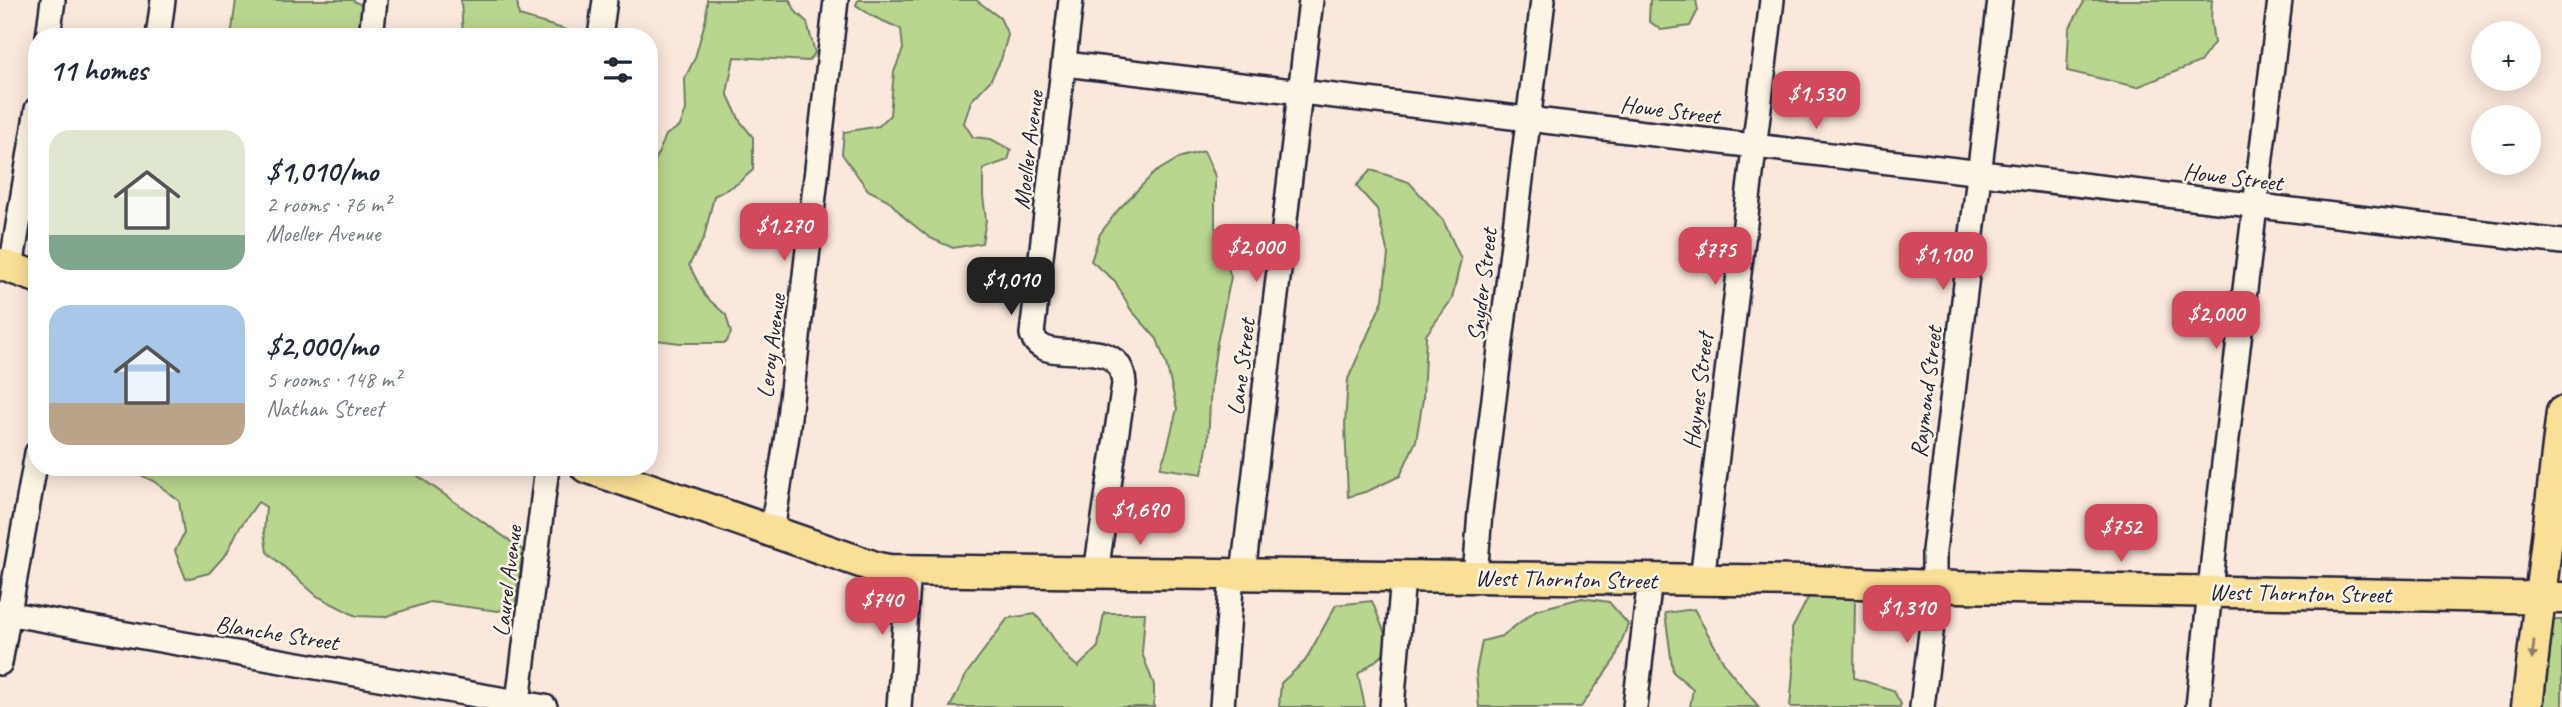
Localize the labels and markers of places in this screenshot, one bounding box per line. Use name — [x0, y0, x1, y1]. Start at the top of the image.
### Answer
pin: $1,530 — [1759, 72, 1873, 131]
pin: $1,270 — [727, 204, 841, 263]
pin: $2,000 — [1199, 224, 1313, 284]
pin: $775 — [1674, 228, 1756, 287]
pin: $1,100 — [1886, 232, 2000, 292]
pin: $1,010 — [954, 258, 1068, 317]
pin: $2,000 — [2159, 292, 2273, 351]
pin: $1,690 — [1083, 488, 1197, 547]
pin: $752 — [2080, 504, 2162, 564]
pin: $740 — [841, 578, 923, 637]
pin: $1,310 — [1850, 586, 1964, 645]

